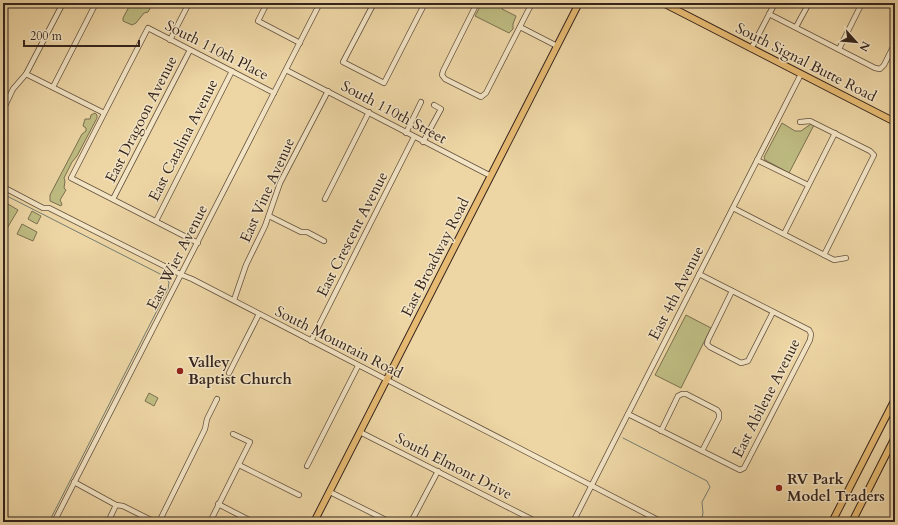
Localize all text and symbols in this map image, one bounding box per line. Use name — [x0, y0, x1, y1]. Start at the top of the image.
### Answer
street label: South 110th Place — [162, 15, 272, 85]
street label: South Signal Butte Road — [732, 18, 880, 106]
scale bar — [24, 22, 139, 48]
north arrow — [836, 22, 876, 62]
text: 200 m — [30, 28, 63, 44]
text: N — [855, 39, 873, 54]
street label: East Dragoon Avenue — [100, 52, 182, 186]
street label: East Catalina Avenue — [144, 75, 223, 204]
street label: South 110th Street — [338, 76, 451, 148]
street label: East Vine Avenue — [235, 134, 299, 246]
street label: East Crescent Avenue — [312, 168, 392, 300]
street label: East Broadway Road — [396, 194, 474, 320]
street label: East Wier Avenue — [142, 201, 212, 313]
street label: East 4th Avenue — [644, 242, 708, 343]
street label: South Mountain Road — [272, 301, 406, 383]
street label: East Abilene Avenue — [727, 335, 805, 461]
place label: Valley Baptist Church — [188, 352, 293, 389]
marker: Valley Baptist Church — [175, 366, 185, 376]
street label: South Elmont Drive — [392, 428, 516, 504]
place label: RV Park Model Traders — [787, 469, 885, 506]
marker: RV Park Model Traders — [774, 483, 784, 493]

